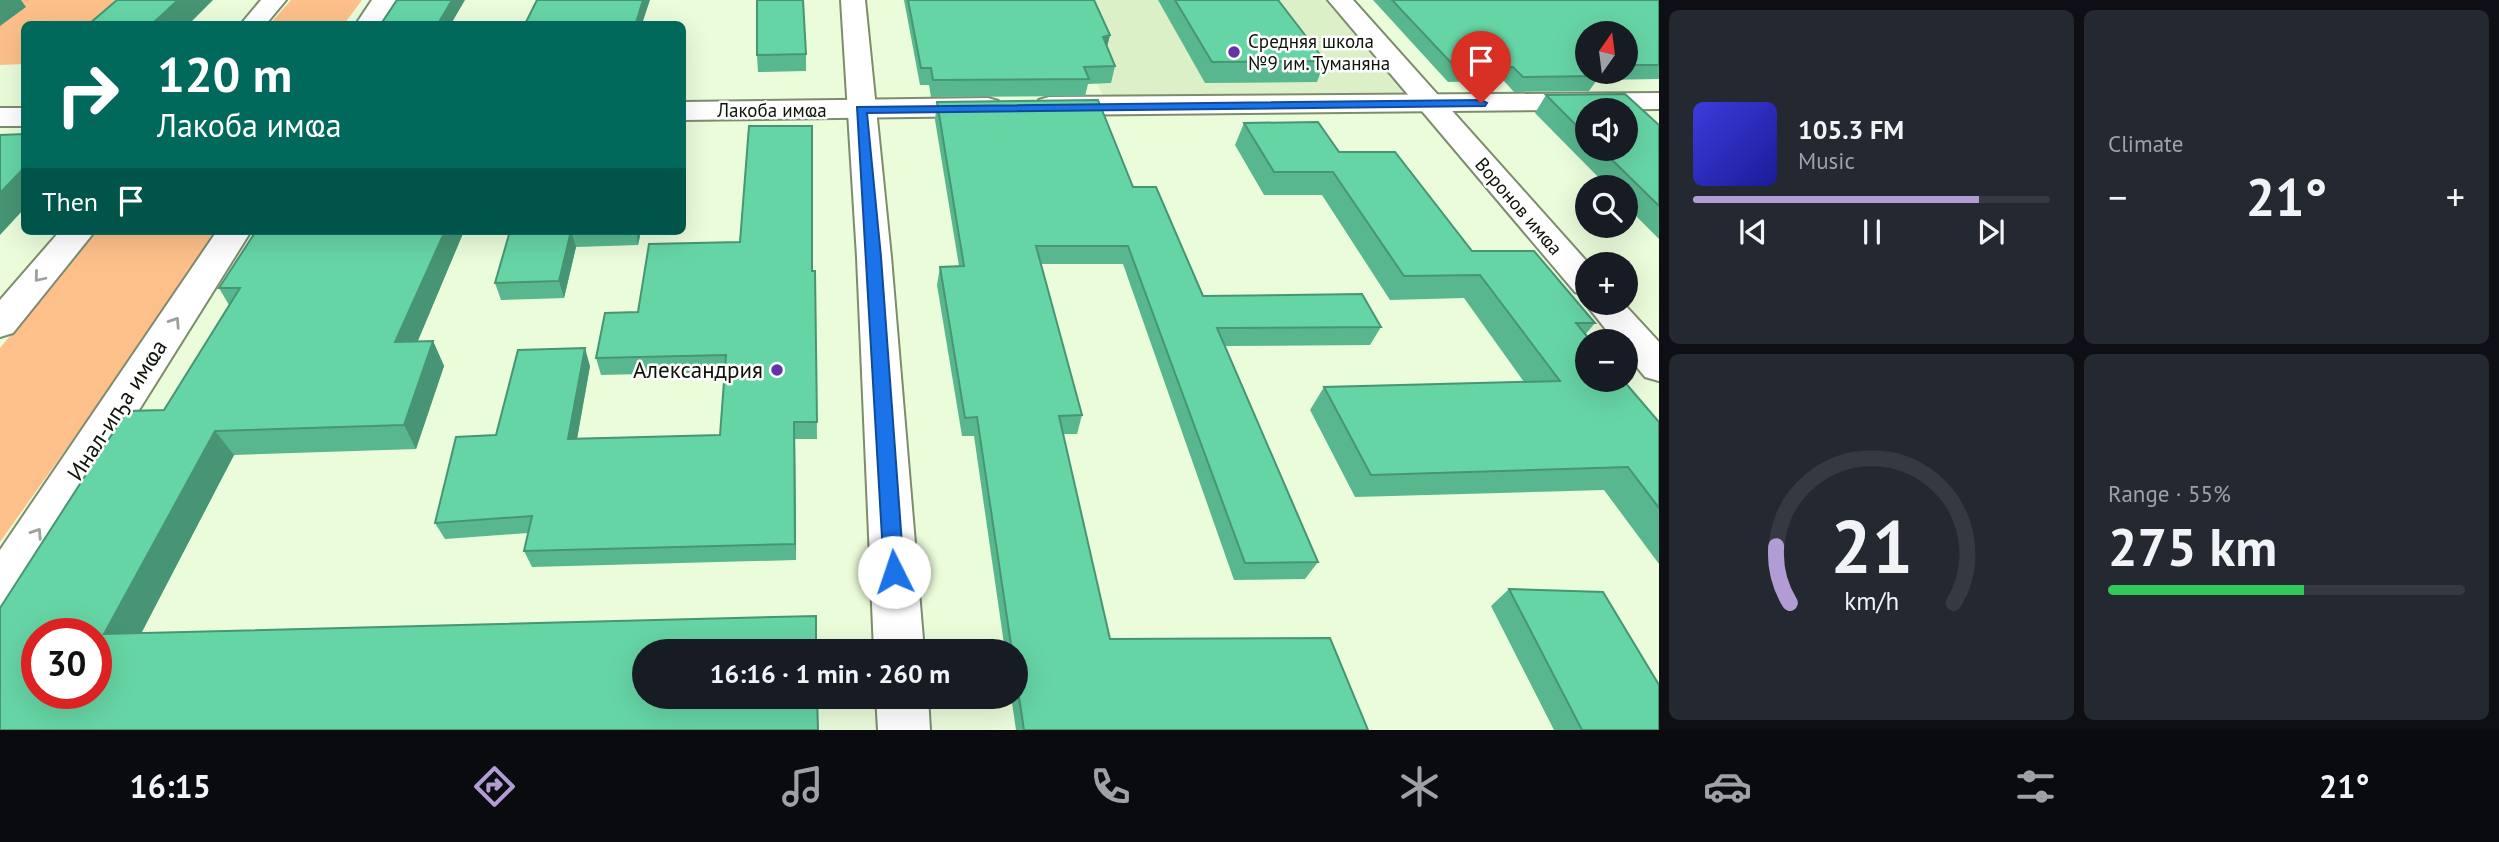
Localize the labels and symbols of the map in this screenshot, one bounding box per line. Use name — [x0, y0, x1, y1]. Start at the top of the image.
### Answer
north arrow — [1575, 21, 1638, 84]
place label: Средняя школа №9 им. Туманяна — [1248, 29, 1390, 75]
pin — [1451, 31, 1511, 103]
marker: Средняя школа №9 им. Туманяна — [1226, 44, 1242, 60]
street label: Лакоба имҩа — [716, 98, 827, 122]
street label: Воронов имҩа — [1470, 152, 1568, 260]
one-way arrow — [35, 269, 47, 282]
one-way arrow — [167, 316, 180, 329]
street label: Инал-иҧа имҩа — [60, 334, 173, 486]
place label: Александрия — [633, 355, 763, 384]
marker: Александрия — [769, 362, 785, 378]
one-way arrow — [29, 527, 42, 540]
position arrow — [857, 535, 931, 609]
speed limit sign: 30 — [21, 618, 112, 709]

